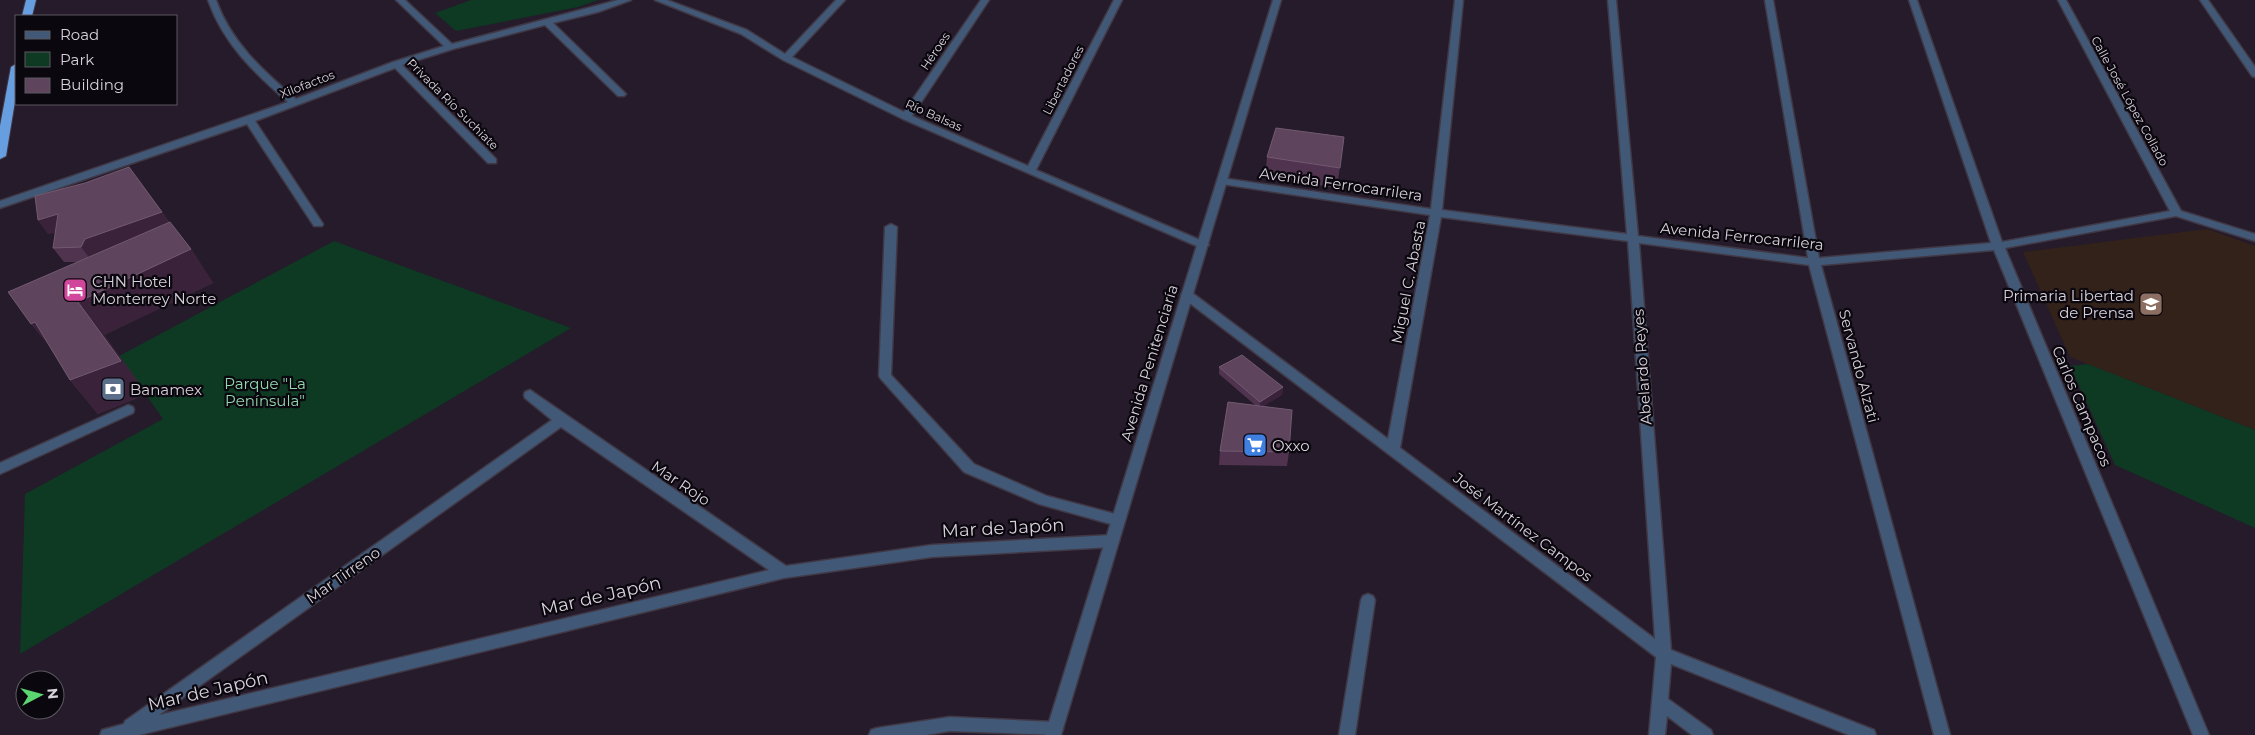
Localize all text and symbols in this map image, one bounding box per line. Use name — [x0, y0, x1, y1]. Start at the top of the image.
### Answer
legend — [15, 15, 178, 105]
text: Road — [60, 25, 99, 44]
street label: Héroes — [917, 29, 953, 73]
street label: Calle José López Collado — [2088, 33, 2172, 169]
street label: Libertadores — [1039, 43, 1087, 117]
text: Park — [60, 50, 94, 69]
street label: Privada Río Suchiate — [404, 55, 502, 153]
street label: Xilofactos — [277, 67, 337, 101]
text: Building — [60, 75, 124, 94]
street label: Río Balsas — [903, 96, 965, 134]
street label: Avenida Ferrocarrilera — [1258, 163, 1424, 205]
street label: Avenida Ferrocarrilera — [1659, 218, 1825, 254]
street label: Miguel C. Abasta — [1387, 219, 1429, 345]
place label: CHN Hotel Monterrey Norte — [92, 272, 216, 308]
hotel icon: CHN Hotel Monterrey Norte — [62, 277, 88, 303]
street label: Avenida Penitenciaría — [1116, 282, 1182, 444]
place label: Primaria Libertad de Prensa — [2003, 286, 2134, 322]
school or university icon: Primaria Libertad de Prensa — [2138, 291, 2164, 317]
street label: Servando Alzati — [1835, 307, 1883, 425]
street label: Abelardo Reyes — [1628, 308, 1656, 426]
street label: Carlos Campacos — [2048, 343, 2116, 469]
park label: Parque "La Península" — [224, 374, 306, 410]
bank icon: Banamex — [100, 376, 126, 402]
place label: Banamex — [130, 380, 202, 399]
supermarket icon: Oxxo — [1242, 432, 1268, 458]
place label: Oxxo — [1272, 436, 1310, 455]
street label: Mar Rojo — [648, 456, 714, 510]
street label: José Martínez Campos — [1449, 468, 1596, 586]
street label: Mar de Japón — [941, 514, 1065, 542]
street label: Mar Tirreno — [302, 543, 384, 607]
street label: Mar de Japón — [539, 571, 663, 621]
street label: Mar de Japón — [146, 666, 270, 716]
north arrow — [15, 670, 65, 720]
text: N — [43, 687, 62, 700]

